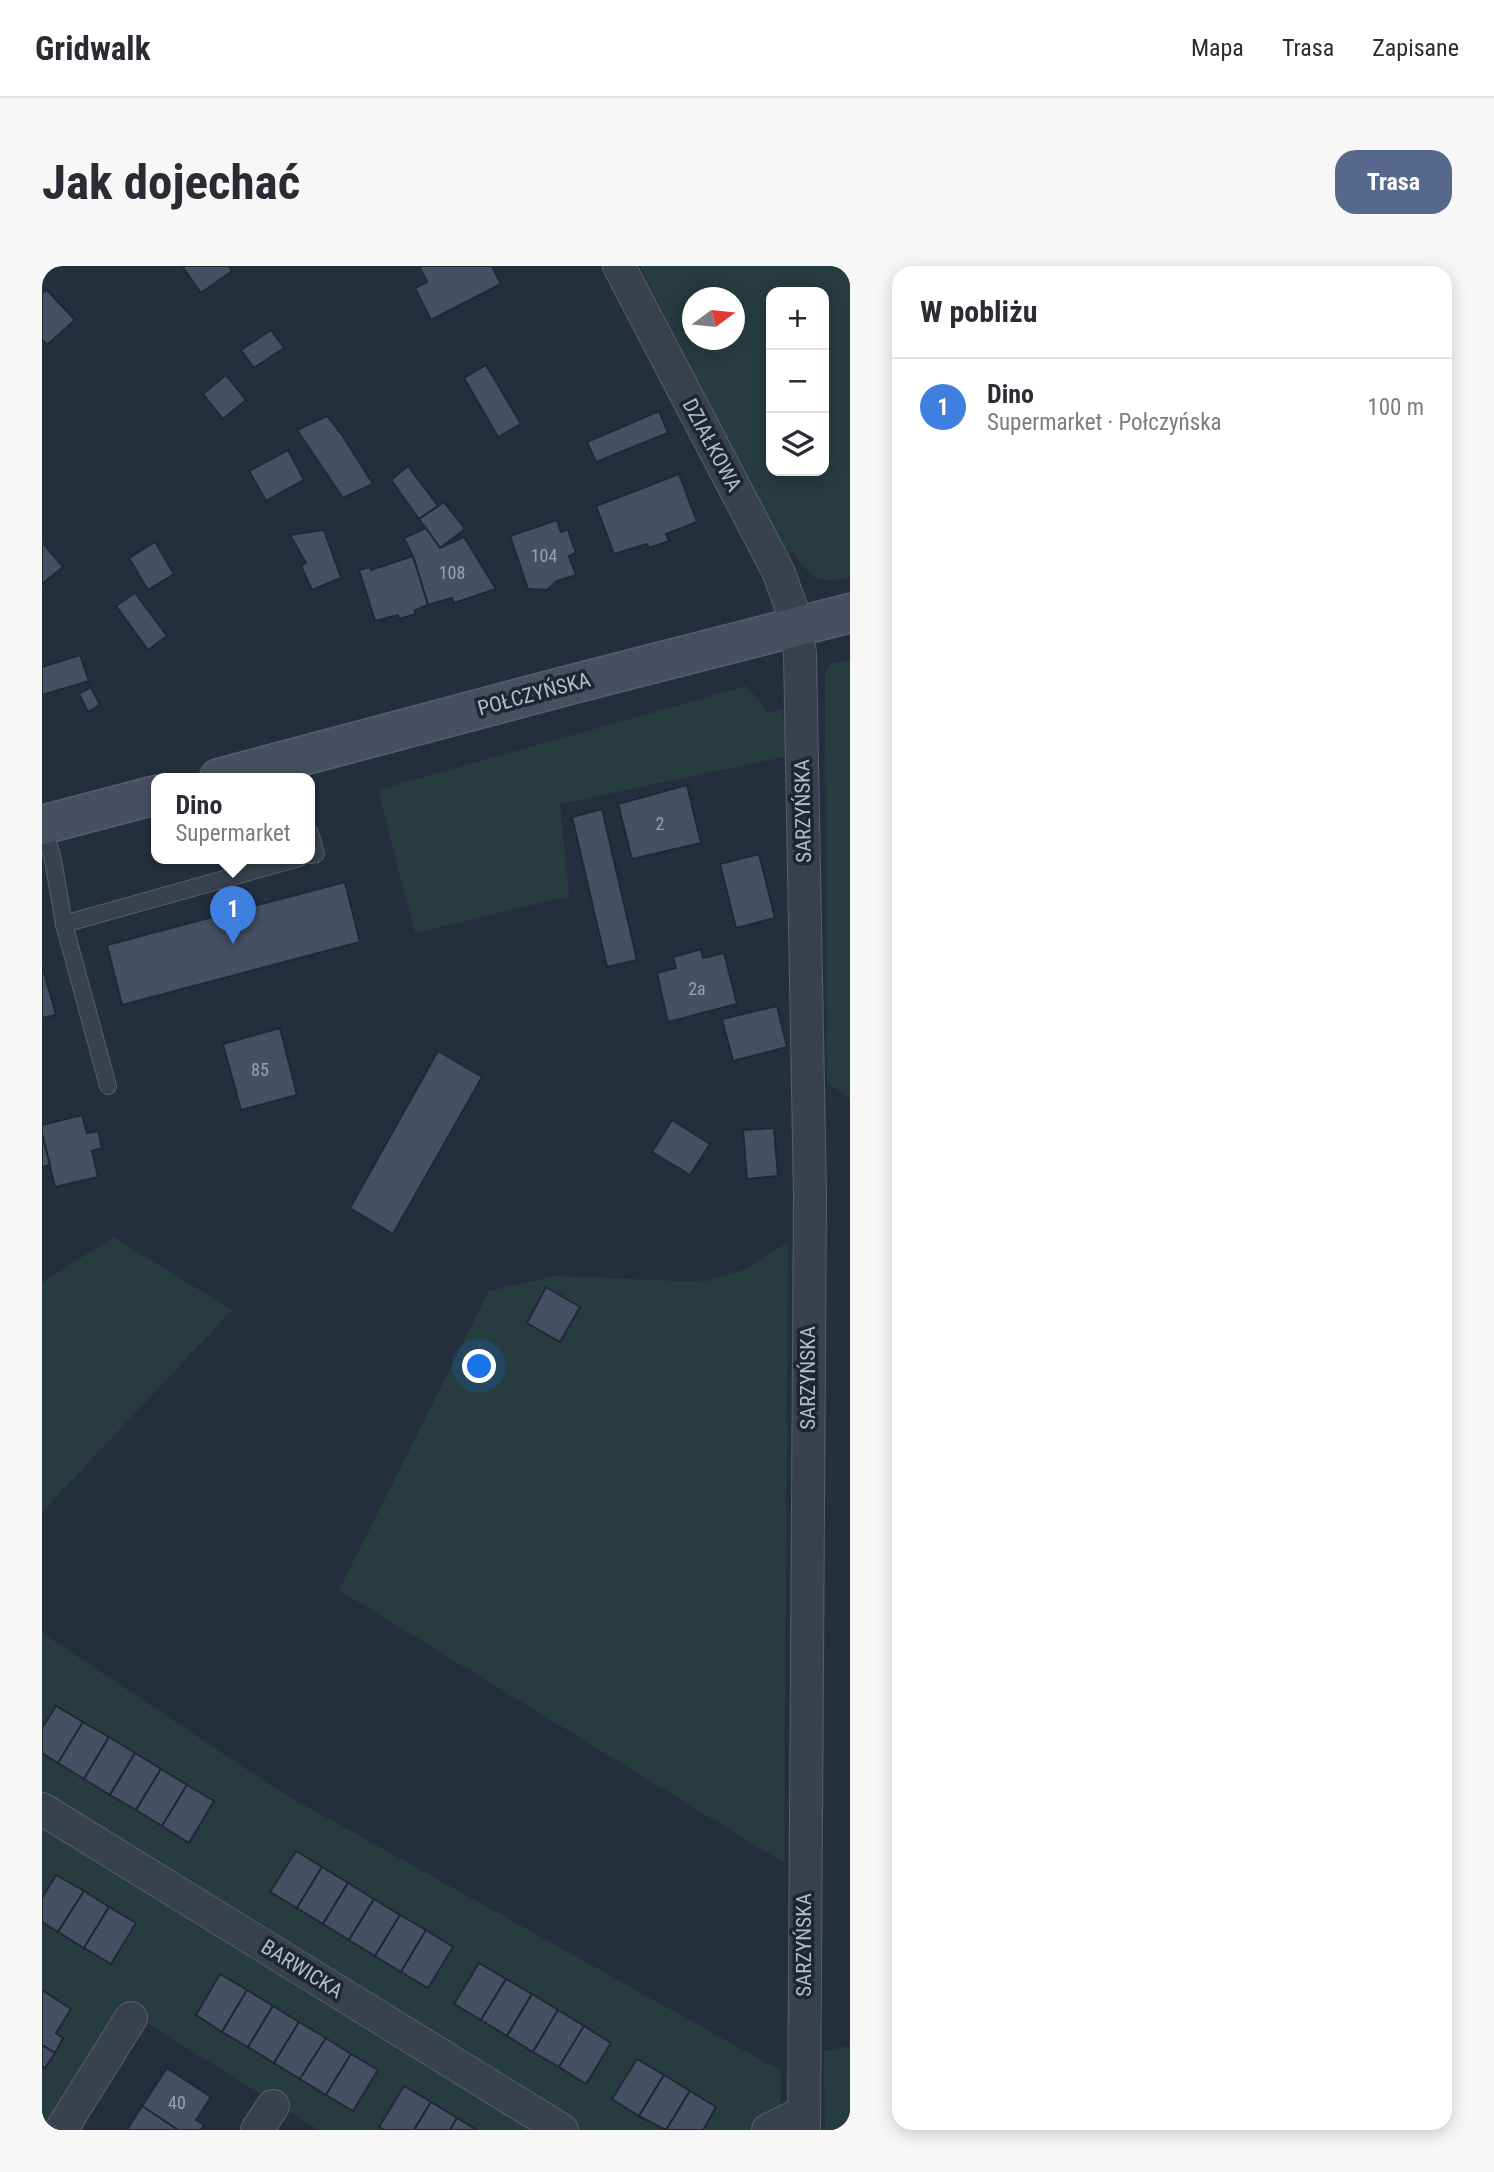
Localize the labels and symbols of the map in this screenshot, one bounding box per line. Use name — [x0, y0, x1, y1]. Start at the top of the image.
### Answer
north arrow — [682, 287, 745, 350]
street label: DZIAŁKOWA — [678, 394, 746, 496]
house number: 104 — [531, 545, 557, 566]
house number: 108 — [439, 562, 465, 583]
street label: POŁCZYŃSKA — [475, 667, 593, 721]
street label: SARZYŃSKA — [790, 759, 816, 863]
house number: 2 — [656, 813, 665, 834]
pin: 1 — [210, 886, 256, 944]
house number: 2a — [688, 978, 706, 999]
house number: 85 — [251, 1059, 269, 1080]
street label: SARZYŃSKA — [796, 1326, 820, 1430]
your location — [462, 1349, 496, 1383]
street label: SARZYŃSKA — [792, 1893, 816, 1997]
street label: BARWICKA — [257, 1935, 347, 2003]
house number: 40 — [168, 2092, 186, 2113]

